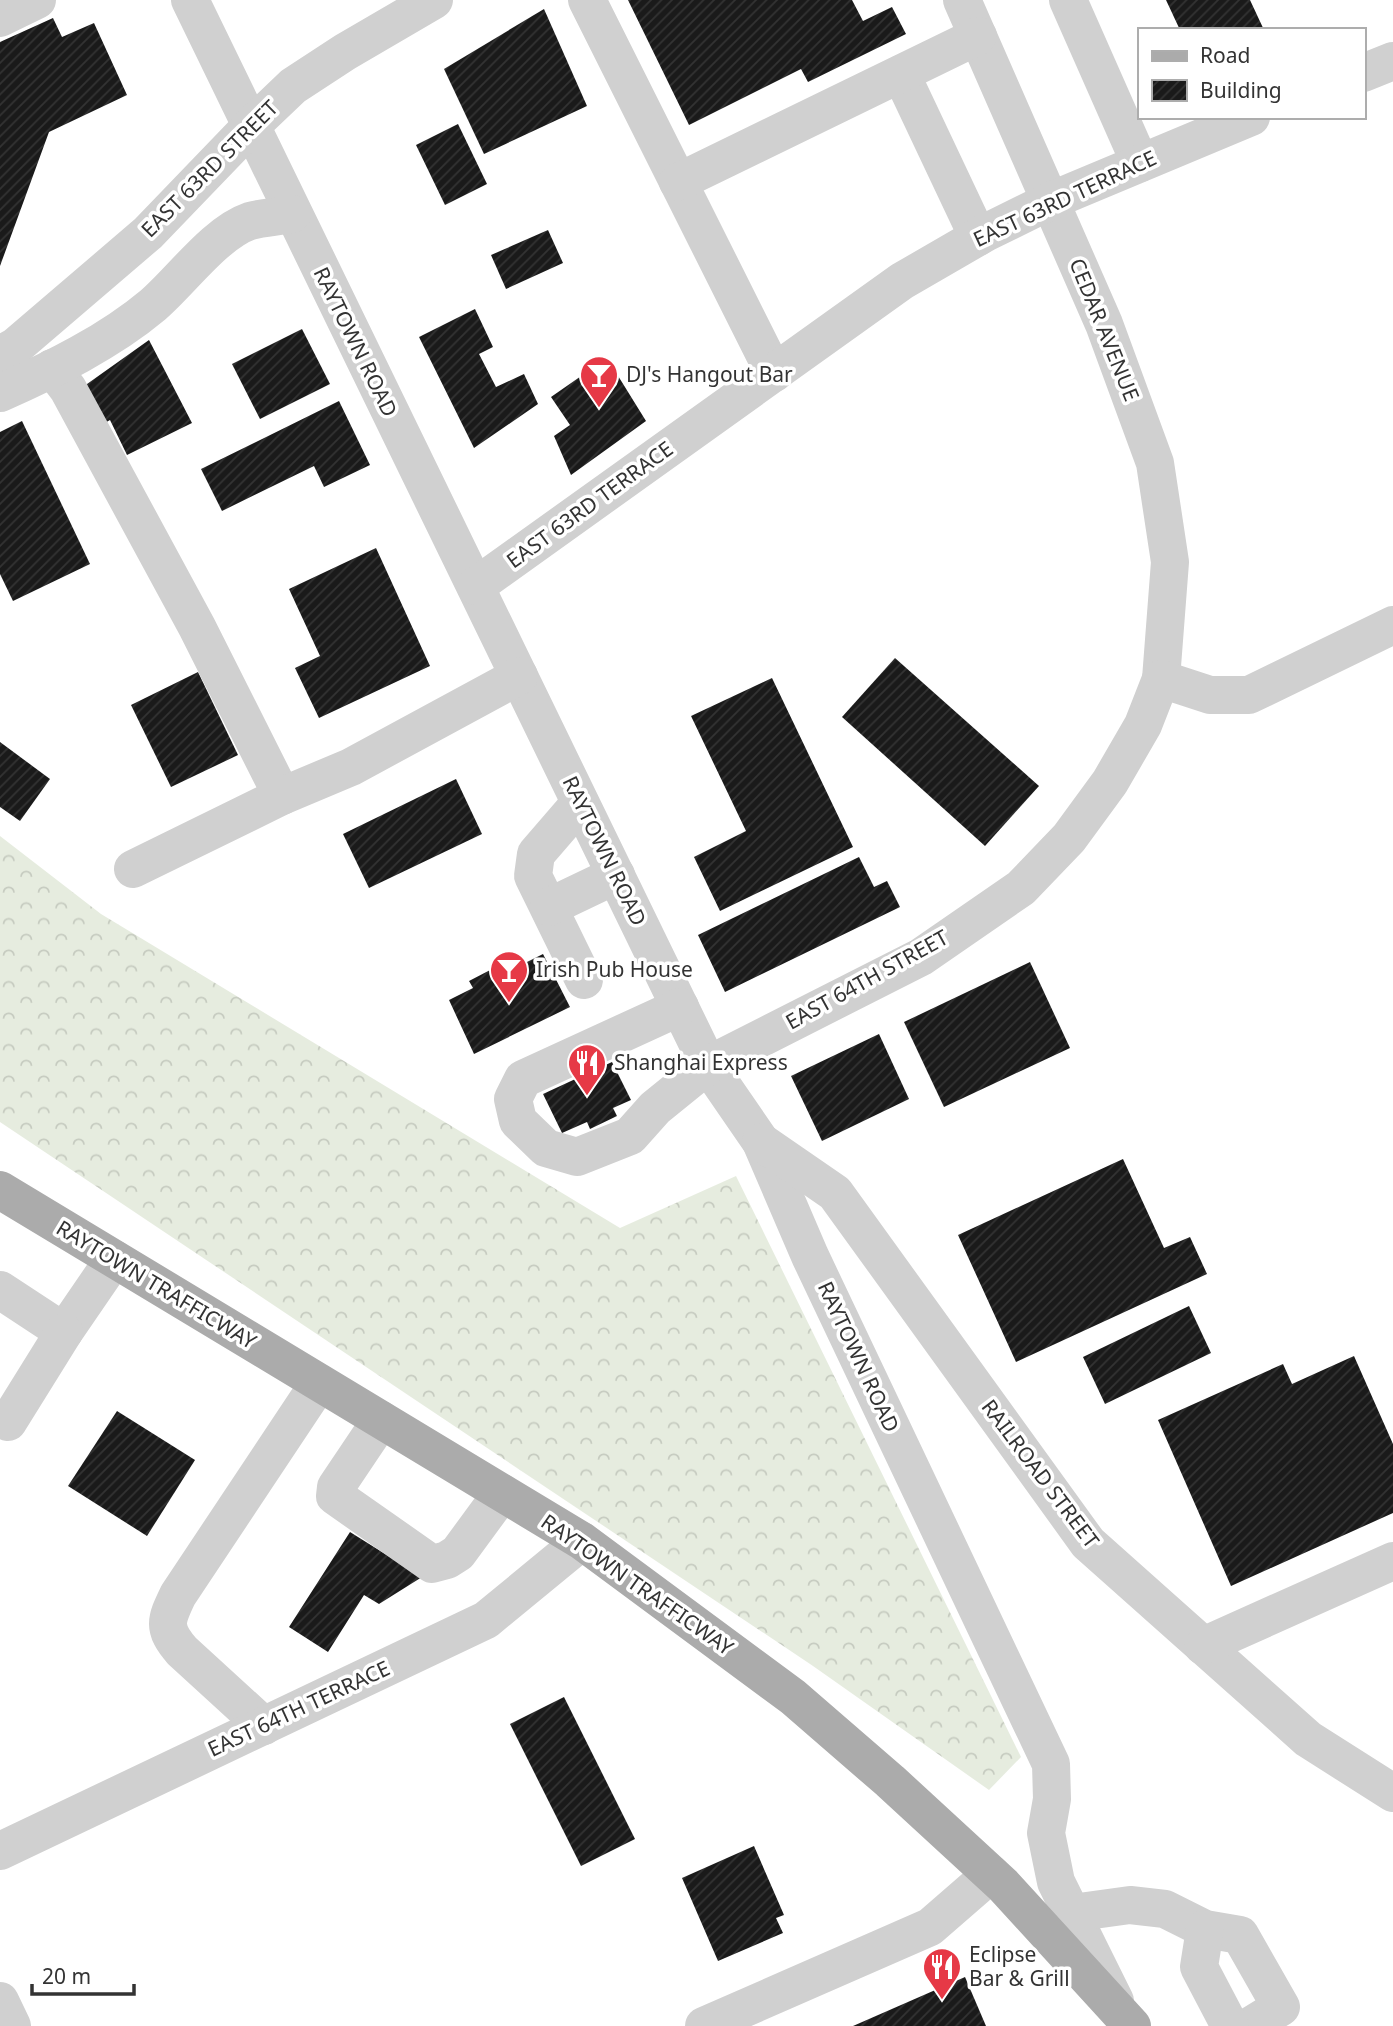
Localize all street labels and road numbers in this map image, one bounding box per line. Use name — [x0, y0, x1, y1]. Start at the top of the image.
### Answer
street label: EAST 63RD STREET — [135, 93, 284, 243]
street label: EAST 63RD TERRACE — [968, 143, 1161, 253]
street label: CEDAR AVENUE — [1064, 254, 1146, 405]
street label: RAYTOWN ROAD — [308, 262, 404, 421]
street label: EAST 63RD TERRACE — [501, 434, 678, 574]
street label: RAYTOWN ROAD — [557, 771, 653, 930]
street label: EAST 64TH STREET — [780, 923, 953, 1035]
street label: RAYTOWN TRAFFICWAY — [51, 1213, 262, 1355]
street label: RAYTOWN ROAD — [812, 1277, 906, 1436]
street label: RAILROAD STREET — [976, 1393, 1106, 1554]
street label: RAYTOWN TRAFFICWAY — [536, 1507, 739, 1661]
street label: EAST 64TH TERRACE — [203, 1654, 394, 1763]

